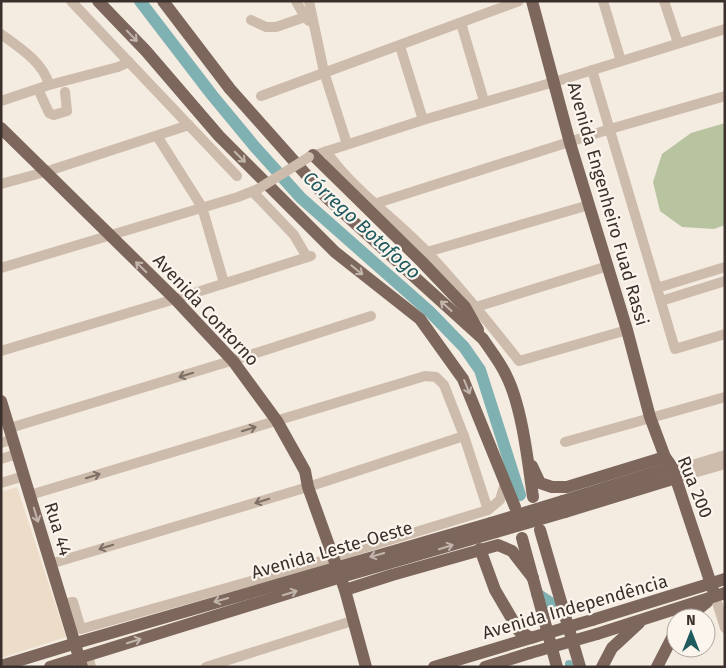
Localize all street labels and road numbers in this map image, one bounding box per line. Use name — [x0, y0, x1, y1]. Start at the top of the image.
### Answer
street label: Avenida Engenheiro Fuad Rassi — [563, 80, 653, 328]
street label: Avenida Contorno — [148, 249, 264, 371]
street label: Rua 200 — [673, 453, 717, 521]
street label: Rua 44 — [39, 499, 77, 559]
street label: Avenida Leste-Oeste — [249, 516, 415, 584]
street label: Avenida Independência — [480, 570, 670, 644]

